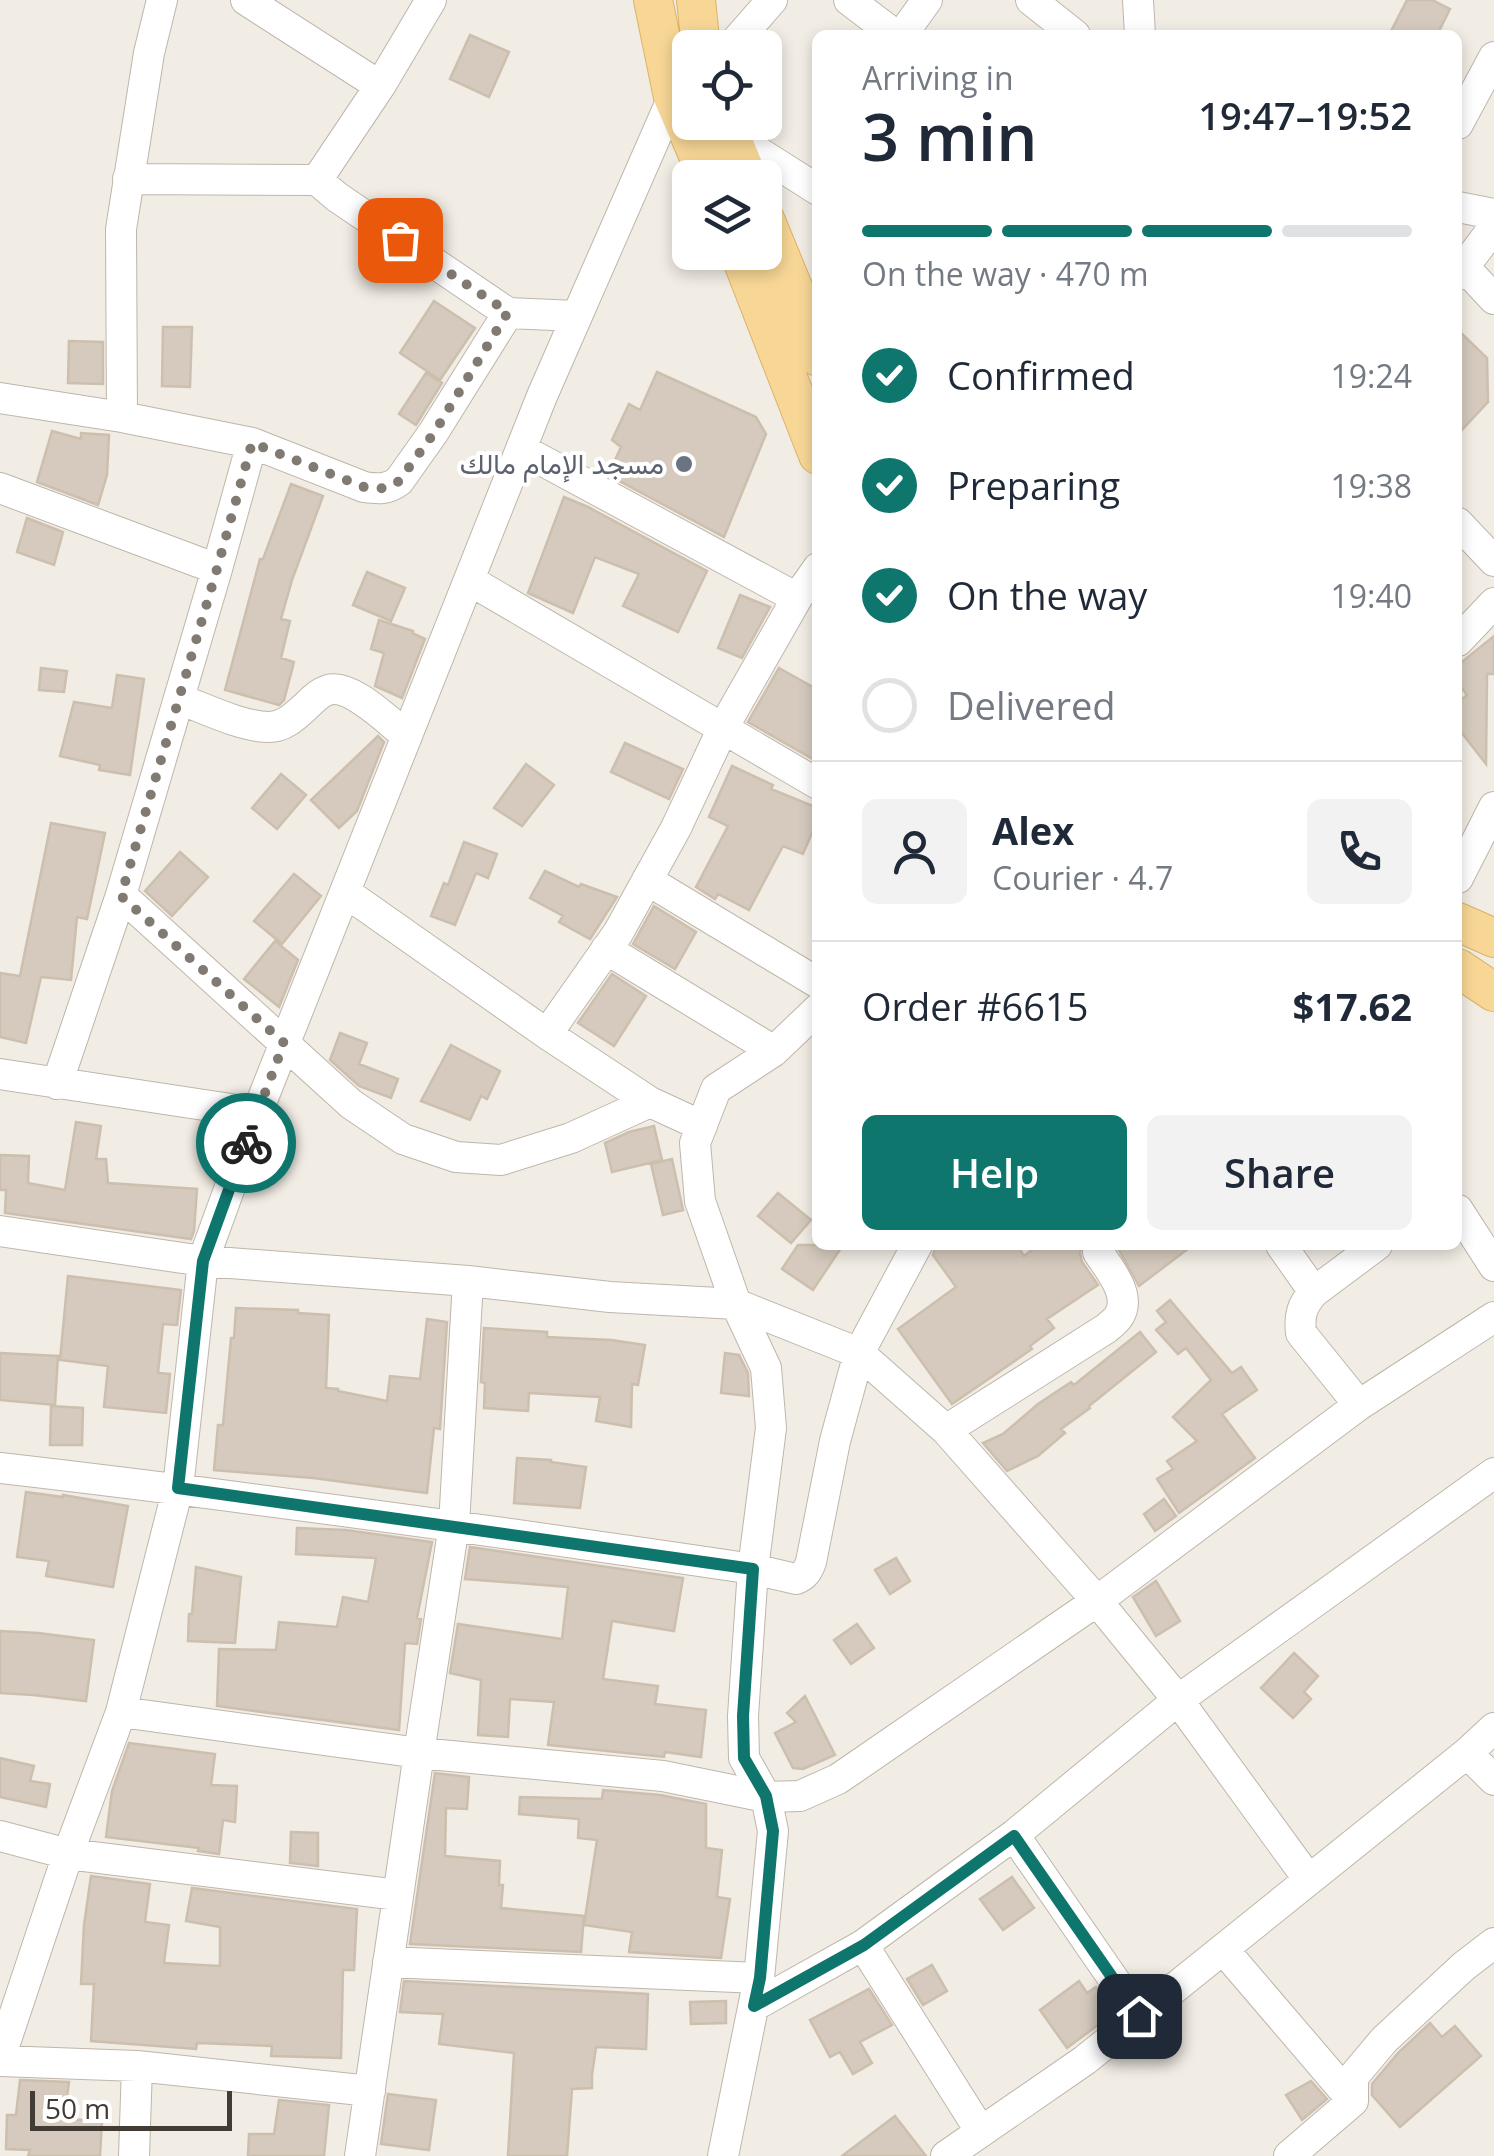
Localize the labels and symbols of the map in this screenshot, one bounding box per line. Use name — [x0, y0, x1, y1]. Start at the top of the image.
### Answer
pin — [358, 198, 443, 283]
place label: مسجد الإمام مالك — [460, 444, 664, 483]
marker: مسجد الإمام مالك — [673, 453, 695, 475]
courier — [196, 1093, 296, 1193]
pin — [1097, 1974, 1182, 2059]
scale bar — [30, 2086, 232, 2130]

